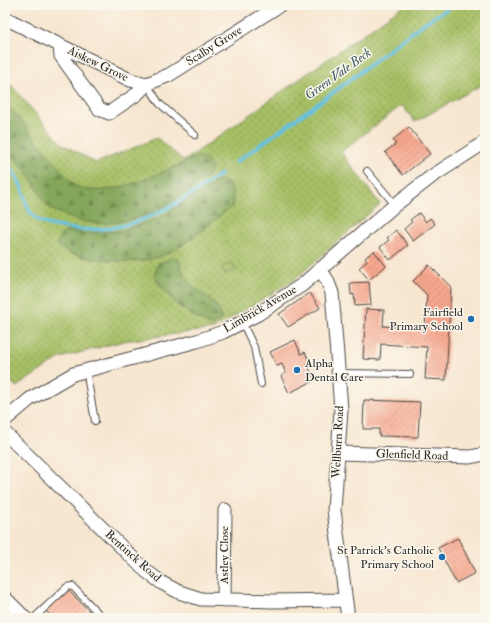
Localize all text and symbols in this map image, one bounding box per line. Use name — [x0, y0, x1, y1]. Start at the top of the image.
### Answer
street label: Scalby Grove — [183, 23, 245, 69]
street label: Aiskew Grove — [64, 42, 131, 85]
water label: Green Vale Beck — [302, 45, 374, 103]
street label: Limbrick Avenue — [221, 282, 299, 336]
place label: Fairfield Primary School — [390, 305, 463, 334]
marker: Fairfield Primary School — [466, 314, 476, 324]
place label: Alpha Dental Care — [304, 356, 363, 385]
marker: Alpha Dental Care — [292, 365, 302, 375]
street label: Wellburn Road — [329, 405, 347, 480]
street label: Glenfield Road — [376, 446, 449, 464]
street label: Astley Close — [217, 526, 232, 585]
street label: Bentinck Road — [102, 527, 164, 585]
place label: St Patrick's Catholic Primary School — [337, 543, 434, 572]
marker: St Patrick's Catholic Primary School — [437, 552, 447, 562]

